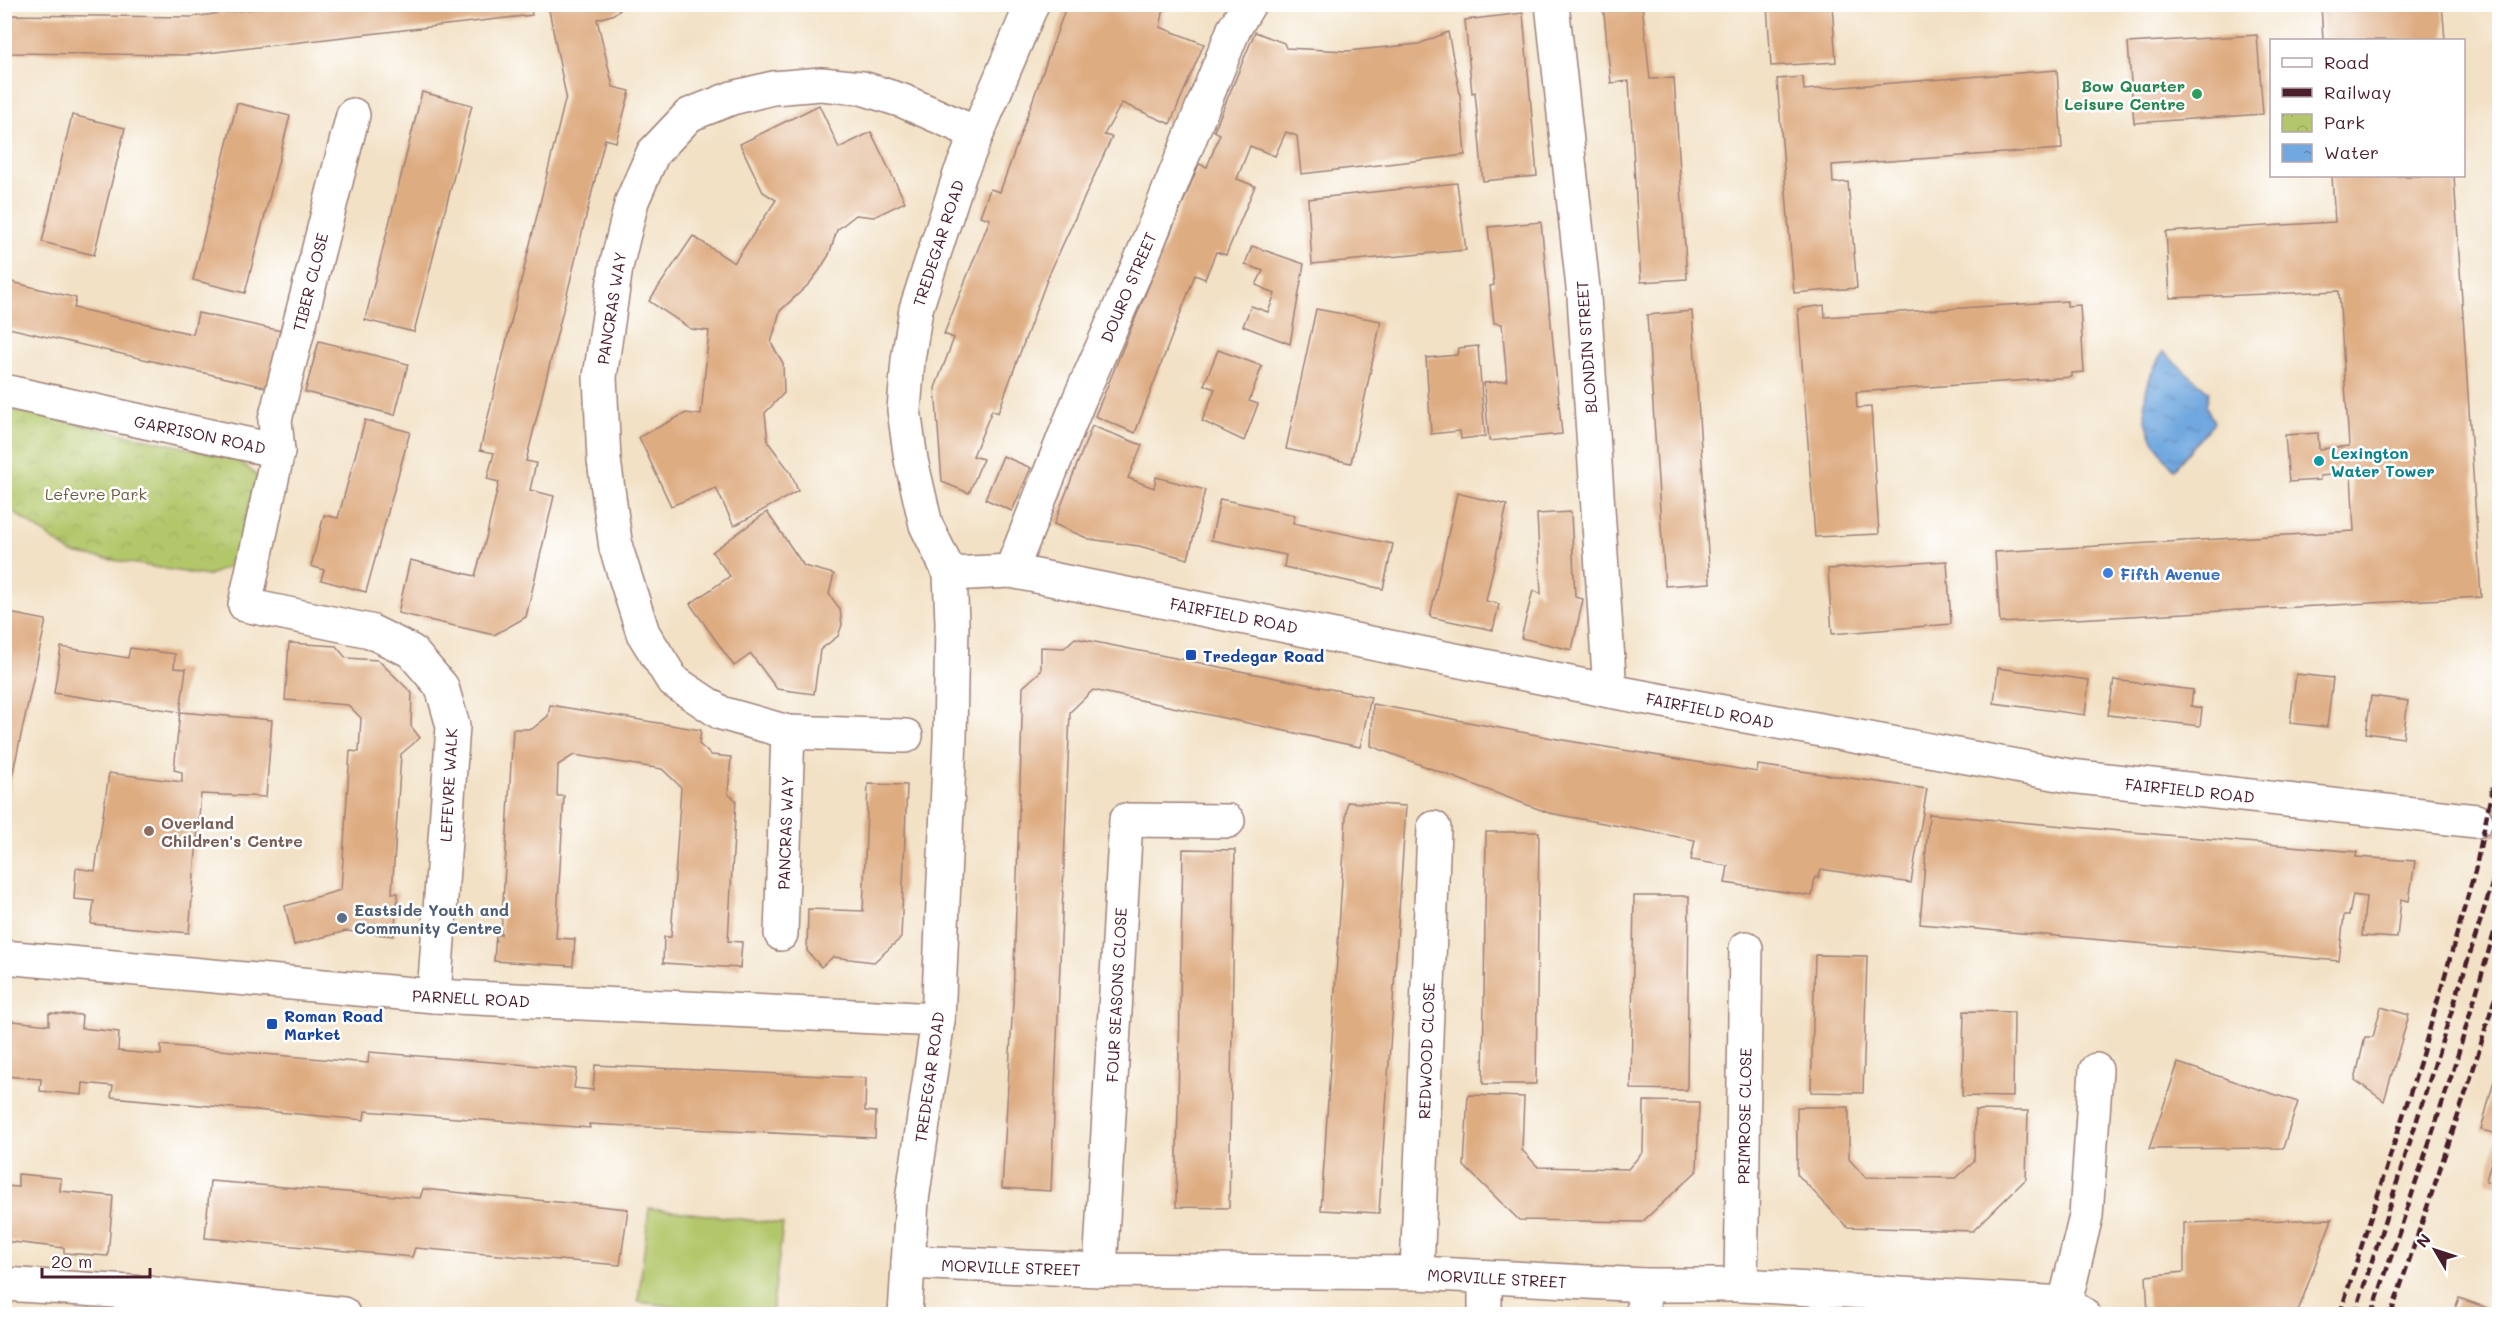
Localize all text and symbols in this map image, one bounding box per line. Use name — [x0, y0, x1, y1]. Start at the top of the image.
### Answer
legend — [2270, 39, 2465, 177]
text: Road — [2324, 50, 2369, 74]
place label: Bow Quarter Leisure Centre — [2064, 75, 2185, 114]
text: Railway — [2324, 80, 2391, 104]
marker: Bow Quarter Leisure Centre — [2190, 87, 2204, 101]
text: Park — [2324, 110, 2365, 134]
text: Water — [2324, 140, 2379, 164]
street label: TREDEGAR ROAD — [908, 177, 968, 309]
street label: DOURO STREET — [1095, 229, 1161, 345]
street label: TIBER CLOSE — [288, 230, 332, 334]
street label: PANCRAS WAY — [592, 250, 630, 366]
street label: BLONDIN STREET — [1571, 280, 1601, 414]
street label: GARRISON ROAD — [132, 410, 268, 458]
place label: Lexington Water Tower — [2331, 442, 2435, 481]
marker: Lexington Water Tower — [2312, 454, 2326, 468]
park label: Lefevre Park — [45, 483, 147, 504]
place label: Fifth Avenue — [2120, 563, 2220, 584]
marker: Fifth Avenue — [2101, 566, 2115, 580]
street label: FAIRFIELD ROAD — [1168, 592, 1300, 638]
place label: Tredegar Road — [1203, 645, 1324, 666]
marker: Tredegar Road — [1184, 648, 1198, 662]
street label: FAIRFIELD ROAD — [1644, 687, 1776, 733]
street label: LEFEVRE WALK — [435, 727, 461, 842]
street label: FAIRFIELD ROAD — [2124, 773, 2256, 807]
street label: PANCRAS WAY — [773, 776, 797, 890]
place label: Overland Children's Centre — [161, 812, 303, 851]
marker: Overland Children's Centre — [142, 824, 156, 838]
place label: Eastside Youth and Community Centre — [354, 899, 509, 938]
street label: FOUR SEASONS CLOSE — [1101, 907, 1131, 1083]
marker: Eastside Youth and Community Centre — [335, 911, 349, 925]
street label: REDWOOD CLOSE — [1413, 982, 1439, 1120]
street label: PARNELL ROAD — [412, 984, 530, 1012]
place label: Roman Road Market — [284, 1005, 383, 1044]
street label: TREDEGAR ROAD — [909, 1010, 949, 1144]
marker: Roman Road Market — [265, 1017, 279, 1031]
street label: PRIMROSE CLOSE — [1732, 1047, 1756, 1185]
north arrow — [2405, 1220, 2465, 1280]
text: N — [2411, 1229, 2435, 1252]
scale bar — [42, 1241, 150, 1279]
text: 20 m — [51, 1249, 92, 1273]
street label: MORVILLE STREET — [941, 1254, 1081, 1280]
street label: MORVILLE STREET — [1427, 1264, 1567, 1292]

